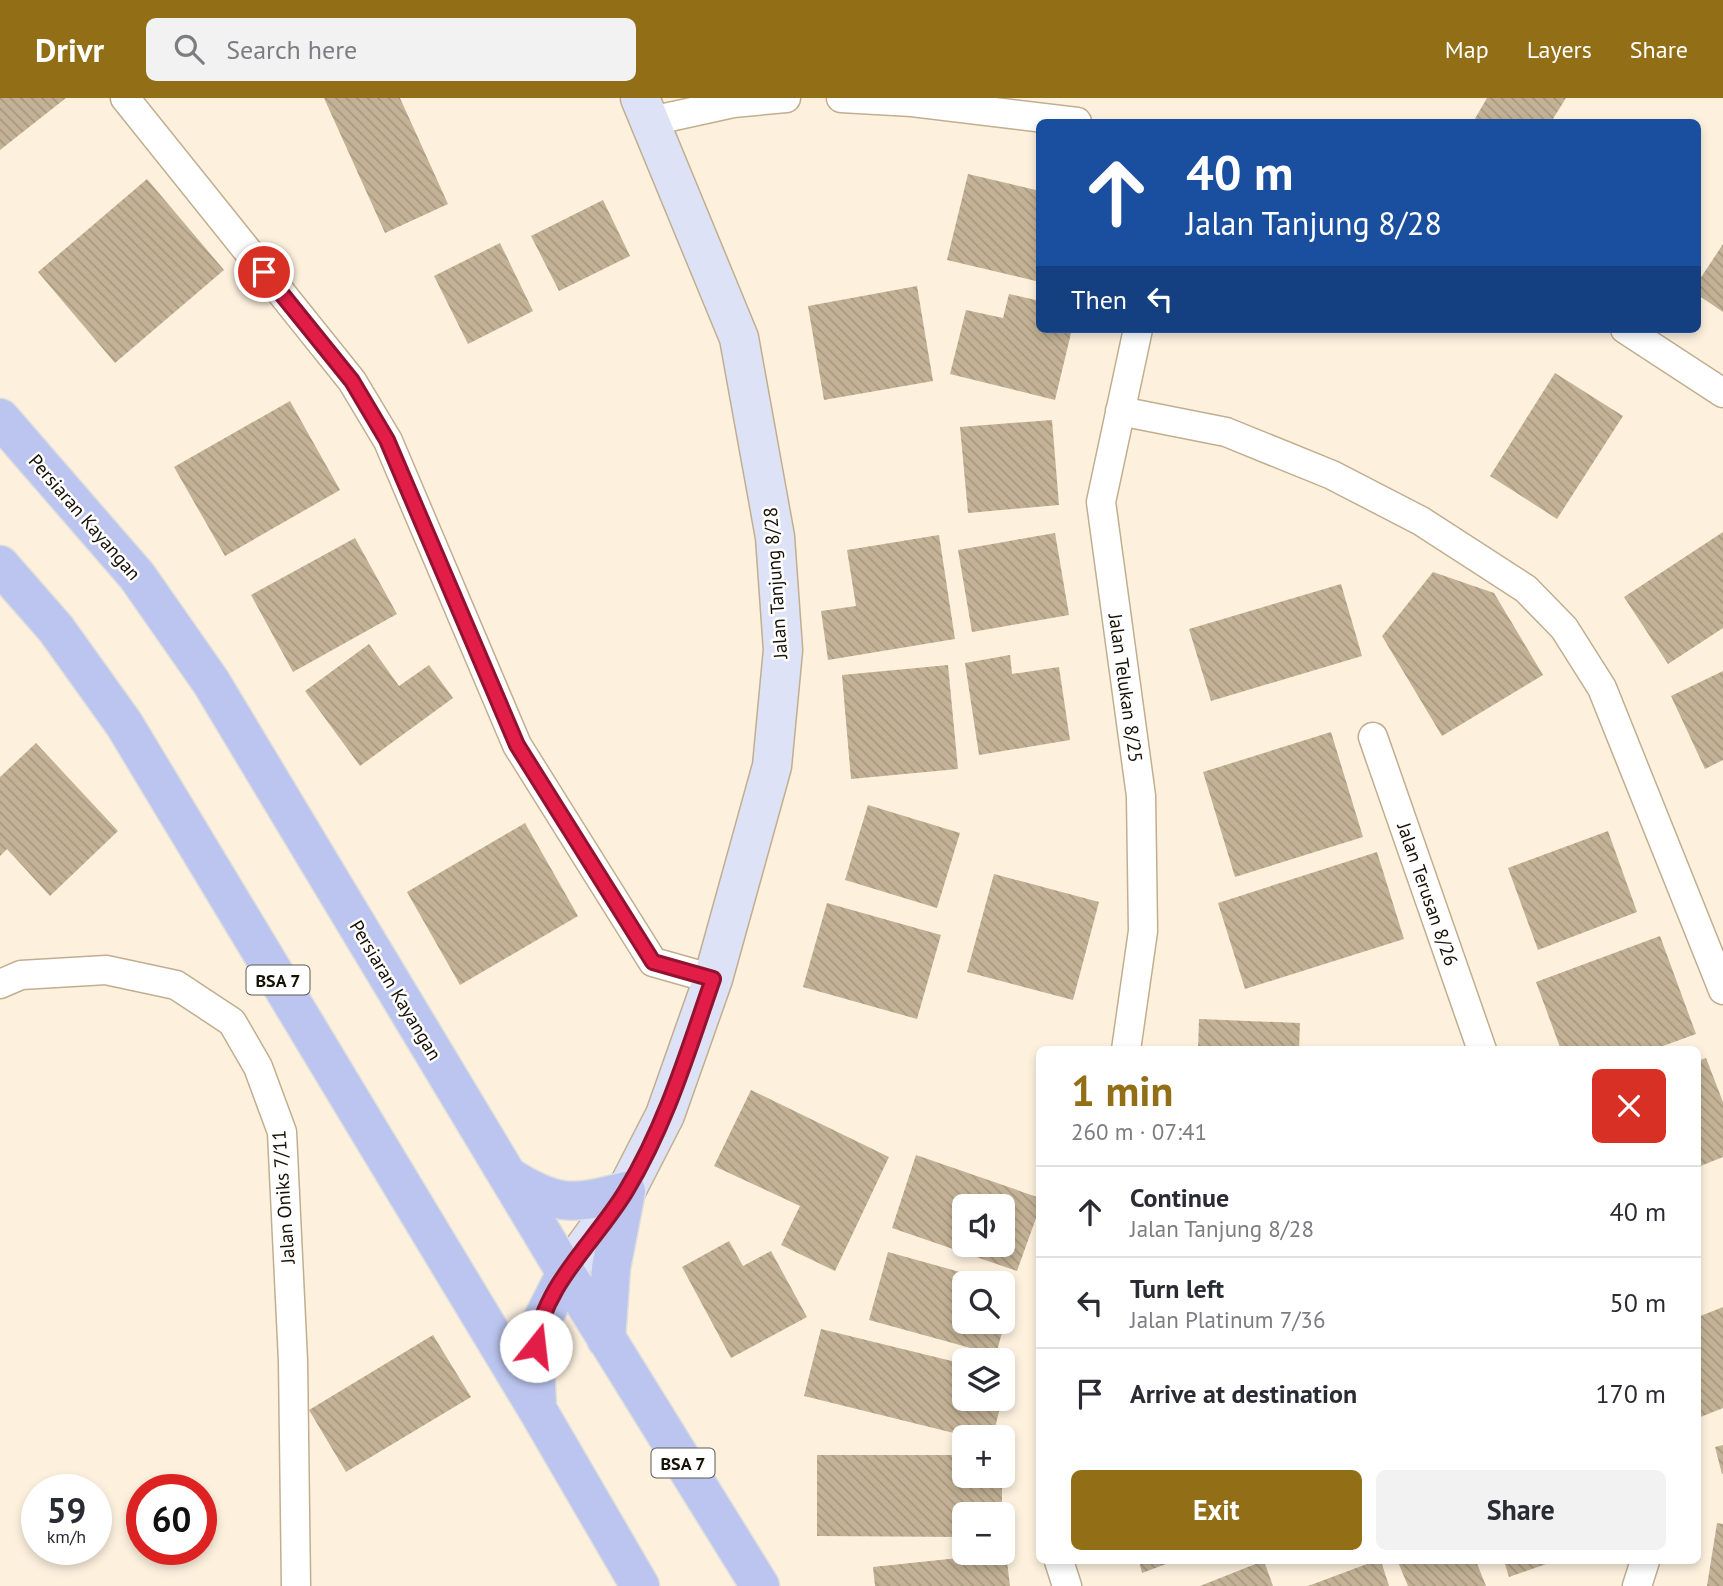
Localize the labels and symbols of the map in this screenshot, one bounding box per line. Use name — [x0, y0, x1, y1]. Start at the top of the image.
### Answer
pin — [234, 242, 294, 302]
street label: Persiaran Kayangan — [24, 449, 146, 585]
street label: Jalan Tanjung 8/28 — [758, 506, 792, 661]
street label: Jalan Telukan 8/25 — [1104, 611, 1148, 764]
street label: Jalan Terusan 8/26 — [1392, 818, 1464, 969]
street label: Persiaran Kayangan — [345, 916, 447, 1064]
road number: BSA 7 — [246, 966, 310, 995]
street label: Jalan Oniks 7/11 — [266, 1129, 300, 1266]
position arrow — [499, 1309, 573, 1383]
road number: BSA 7 — [652, 1448, 714, 1478]
speed limit sign: 60 — [126, 1474, 217, 1565]

